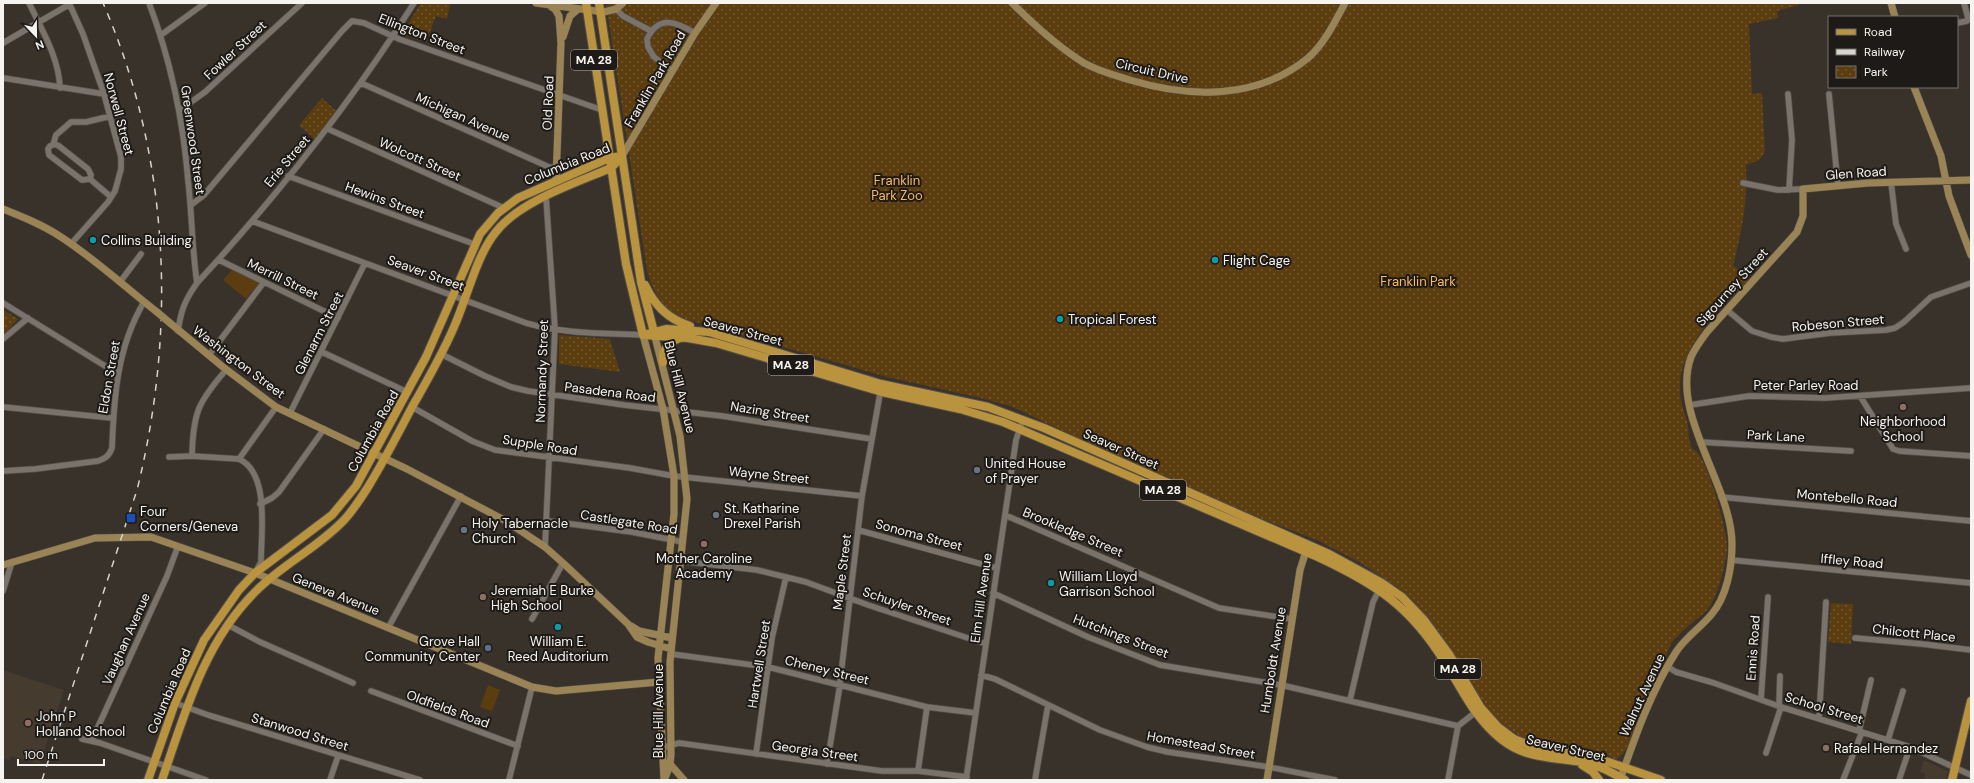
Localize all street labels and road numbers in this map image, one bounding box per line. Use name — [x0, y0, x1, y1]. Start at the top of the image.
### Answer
street label: Ellington Street — [376, 10, 468, 58]
street label: Fowler Street — [200, 17, 270, 83]
street label: Franklin Park Road — [620, 27, 690, 131]
road number: MA 28 — [571, 50, 617, 70]
street label: Circuit Drive — [1114, 54, 1190, 88]
street label: Norwell Street — [100, 71, 138, 157]
street label: Old Road — [539, 75, 557, 131]
street label: Greenwood Street — [177, 84, 209, 196]
street label: Michigan Avenue — [413, 89, 513, 145]
street label: Erie Street — [260, 131, 314, 191]
street label: Wolcott Street — [376, 133, 464, 185]
street label: Columbia Road — [522, 139, 612, 189]
street label: Glen Road — [1825, 162, 1887, 184]
street label: Hewins Street — [343, 178, 427, 222]
street label: Sigourney Street — [1692, 244, 1772, 330]
street label: Seaver Street — [385, 251, 467, 295]
street label: Merrill Street — [245, 254, 321, 304]
street label: Glenarm Street — [291, 288, 347, 378]
street label: Robeson Street — [1791, 310, 1885, 336]
street label: Seaver Street — [702, 312, 784, 350]
street label: Normandy Street — [532, 319, 552, 423]
street label: Washington Street — [189, 322, 289, 402]
street label: Eldon Street — [94, 339, 124, 415]
street label: Blue Hill Avenue — [660, 339, 700, 435]
road number: MA 28 — [768, 355, 814, 375]
street label: Peter Parley Road — [1754, 377, 1859, 394]
street label: Pasadena Road — [563, 378, 657, 406]
street label: Columbia Road — [344, 387, 402, 475]
street label: Nazing Street — [729, 397, 811, 427]
street label: Seaver Street — [1081, 425, 1161, 473]
street label: Park Lane — [1747, 426, 1805, 446]
street label: Supple Road — [501, 431, 579, 459]
street label: Wayne Street — [728, 462, 810, 488]
road number: MA 28 — [1140, 480, 1186, 500]
street label: Montebello Road — [1796, 485, 1898, 511]
street label: Brookledge Street — [1020, 503, 1126, 561]
street label: Castlegate Road — [579, 506, 679, 538]
street label: Sonoma Street — [874, 515, 964, 555]
street label: Maple Street — [829, 533, 855, 611]
street label: Iffley Road — [1820, 550, 1884, 572]
street label: Elm Hill Avenue — [966, 552, 996, 644]
street label: Geneva Avenue — [290, 569, 382, 619]
street label: Schuyler Street — [860, 583, 954, 629]
street label: Vaughan Avenue — [98, 590, 154, 688]
street label: Humboldt Avenue — [1256, 606, 1290, 714]
street label: Hutchings Street — [1071, 610, 1171, 662]
street label: Ennis Road — [1742, 615, 1764, 681]
street label: Hartwell Street — [744, 619, 774, 709]
street label: Chilcott Place — [1871, 620, 1957, 646]
street label: Columbia Road — [143, 646, 195, 736]
street label: Cheney Street — [783, 651, 871, 689]
street label: Walnut Avenue — [1615, 651, 1669, 739]
road number: MA 28 — [1435, 659, 1481, 679]
street label: Blue Hill Avenue — [650, 664, 667, 758]
street label: Oldfields Road — [404, 686, 492, 732]
street label: School Street — [1783, 688, 1865, 728]
street label: Stanwood Street — [249, 709, 351, 755]
street label: Homestead Street — [1146, 727, 1256, 763]
street label: Seaver Street — [1525, 731, 1607, 765]
street label: Georgia Street — [771, 737, 859, 765]

